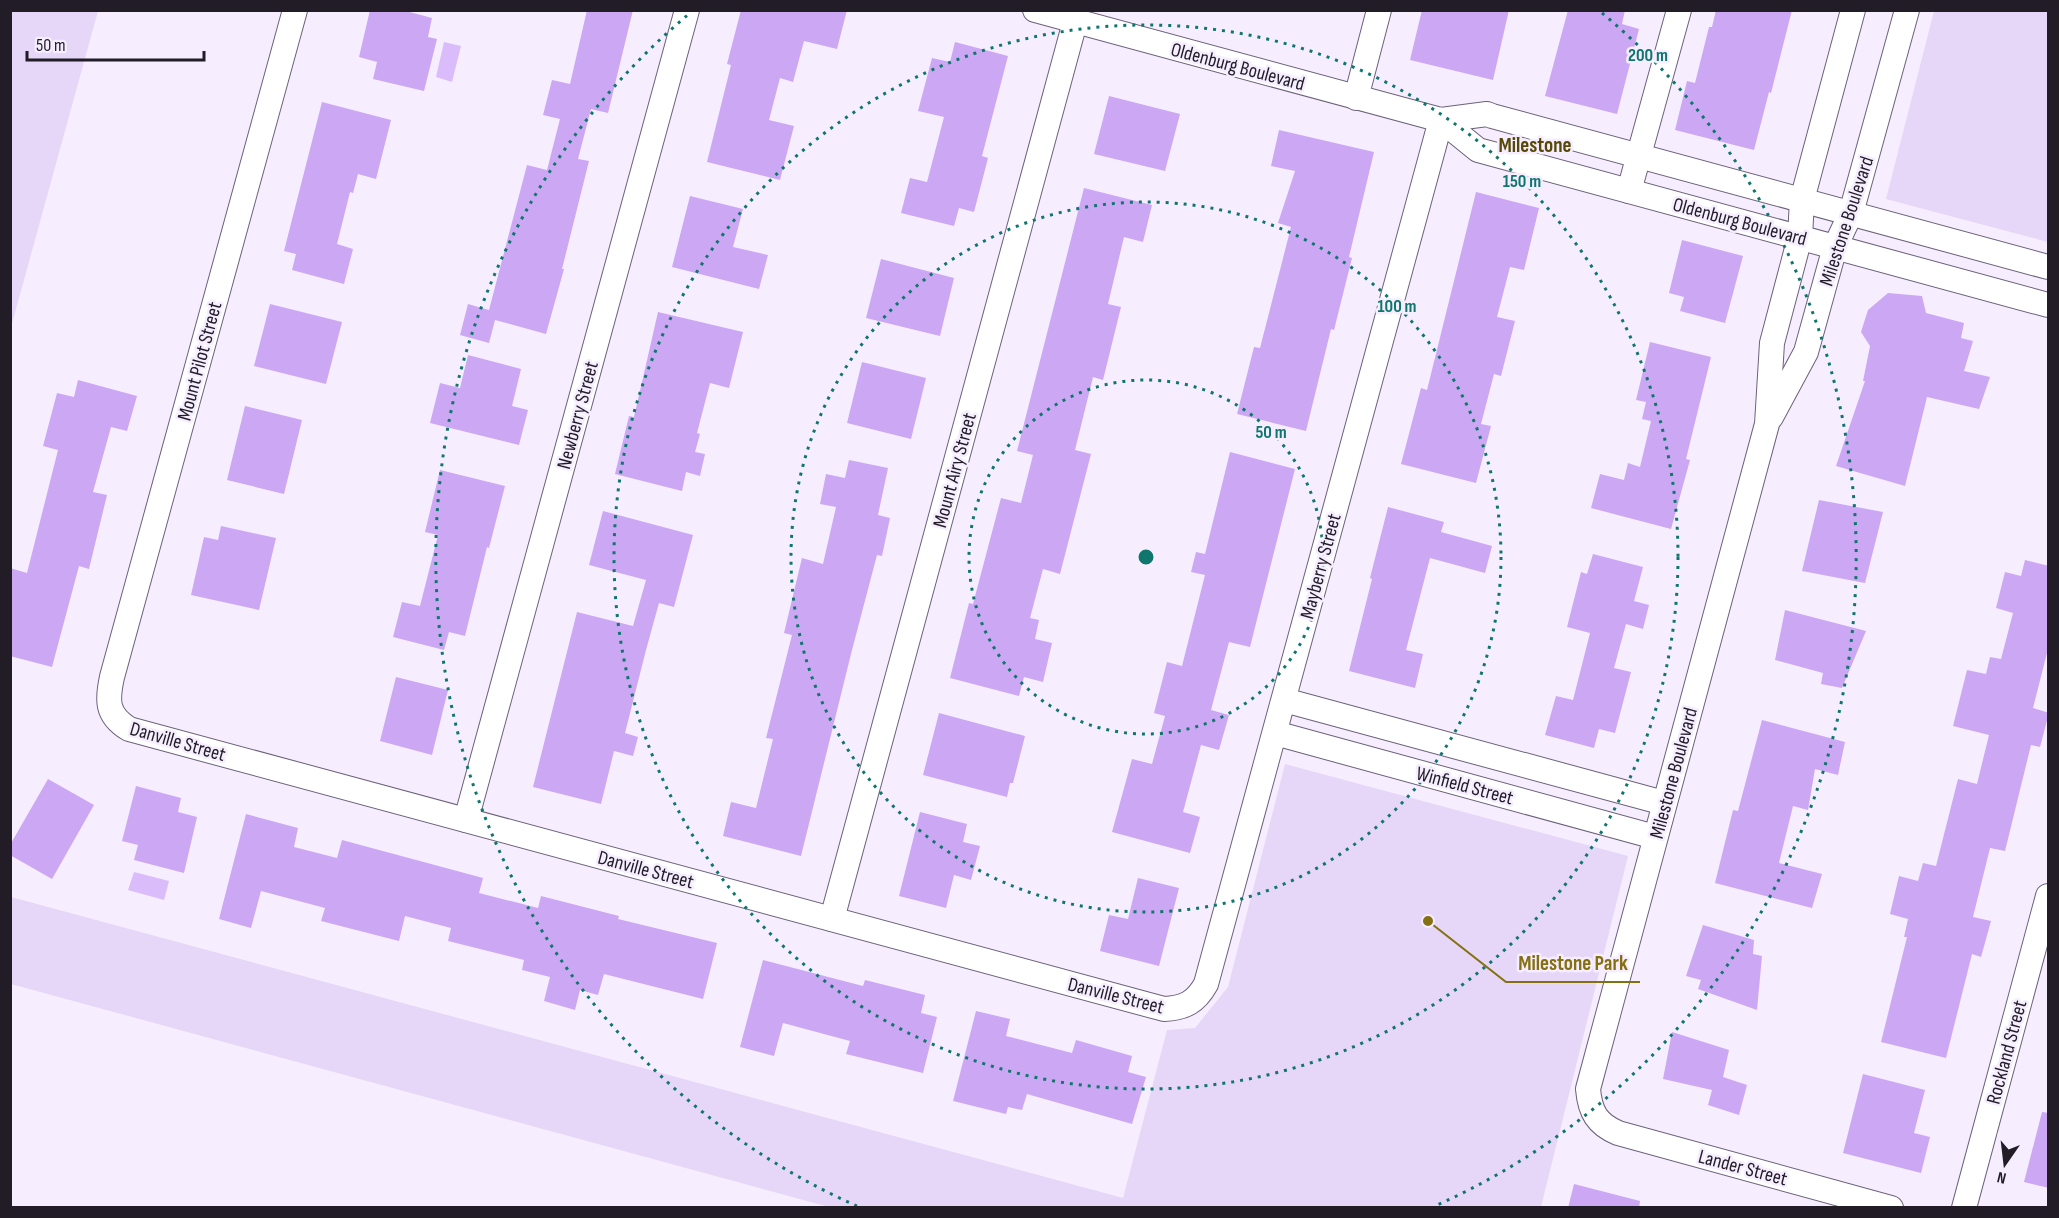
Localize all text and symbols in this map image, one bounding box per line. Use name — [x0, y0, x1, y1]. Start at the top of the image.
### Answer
scale bar — [27, 24, 204, 62]
text: 50 m — [36, 35, 66, 56]
street label: Oldenburg Boulevard — [1168, 38, 1307, 96]
text: 200 m — [1628, 45, 1668, 66]
district label: Milestone — [1498, 133, 1572, 158]
street label: Milestone Boulevard — [1815, 154, 1879, 289]
text: 150 m — [1503, 171, 1541, 192]
street label: Oldenburg Boulevard — [1670, 193, 1809, 251]
text: 100 m — [1378, 296, 1417, 317]
street label: Mount Pilot Street — [173, 299, 227, 423]
street label: Newberry Street — [552, 359, 604, 472]
street label: Mount Airy Street — [928, 410, 982, 530]
text: 50 m — [1255, 422, 1287, 443]
street label: Mayberry Street — [1295, 511, 1347, 622]
centre of rings — [1136, 547, 1156, 567]
street label: Milestone Boulevard — [1645, 705, 1703, 841]
street label: Danville Street — [127, 717, 228, 767]
street label: Winfield Street — [1414, 761, 1516, 810]
street label: Danville Street — [595, 846, 696, 894]
callout: Milestone Park — [1506, 943, 1640, 982]
text: Milestone Park — [1518, 951, 1628, 976]
street label: Danville Street — [1065, 972, 1166, 1019]
street label: Rockland Street — [1982, 998, 2032, 1107]
north arrow — [1975, 1134, 2035, 1194]
street label: Lander Street — [1696, 1145, 1790, 1191]
text: N — [1995, 1167, 2008, 1187]

